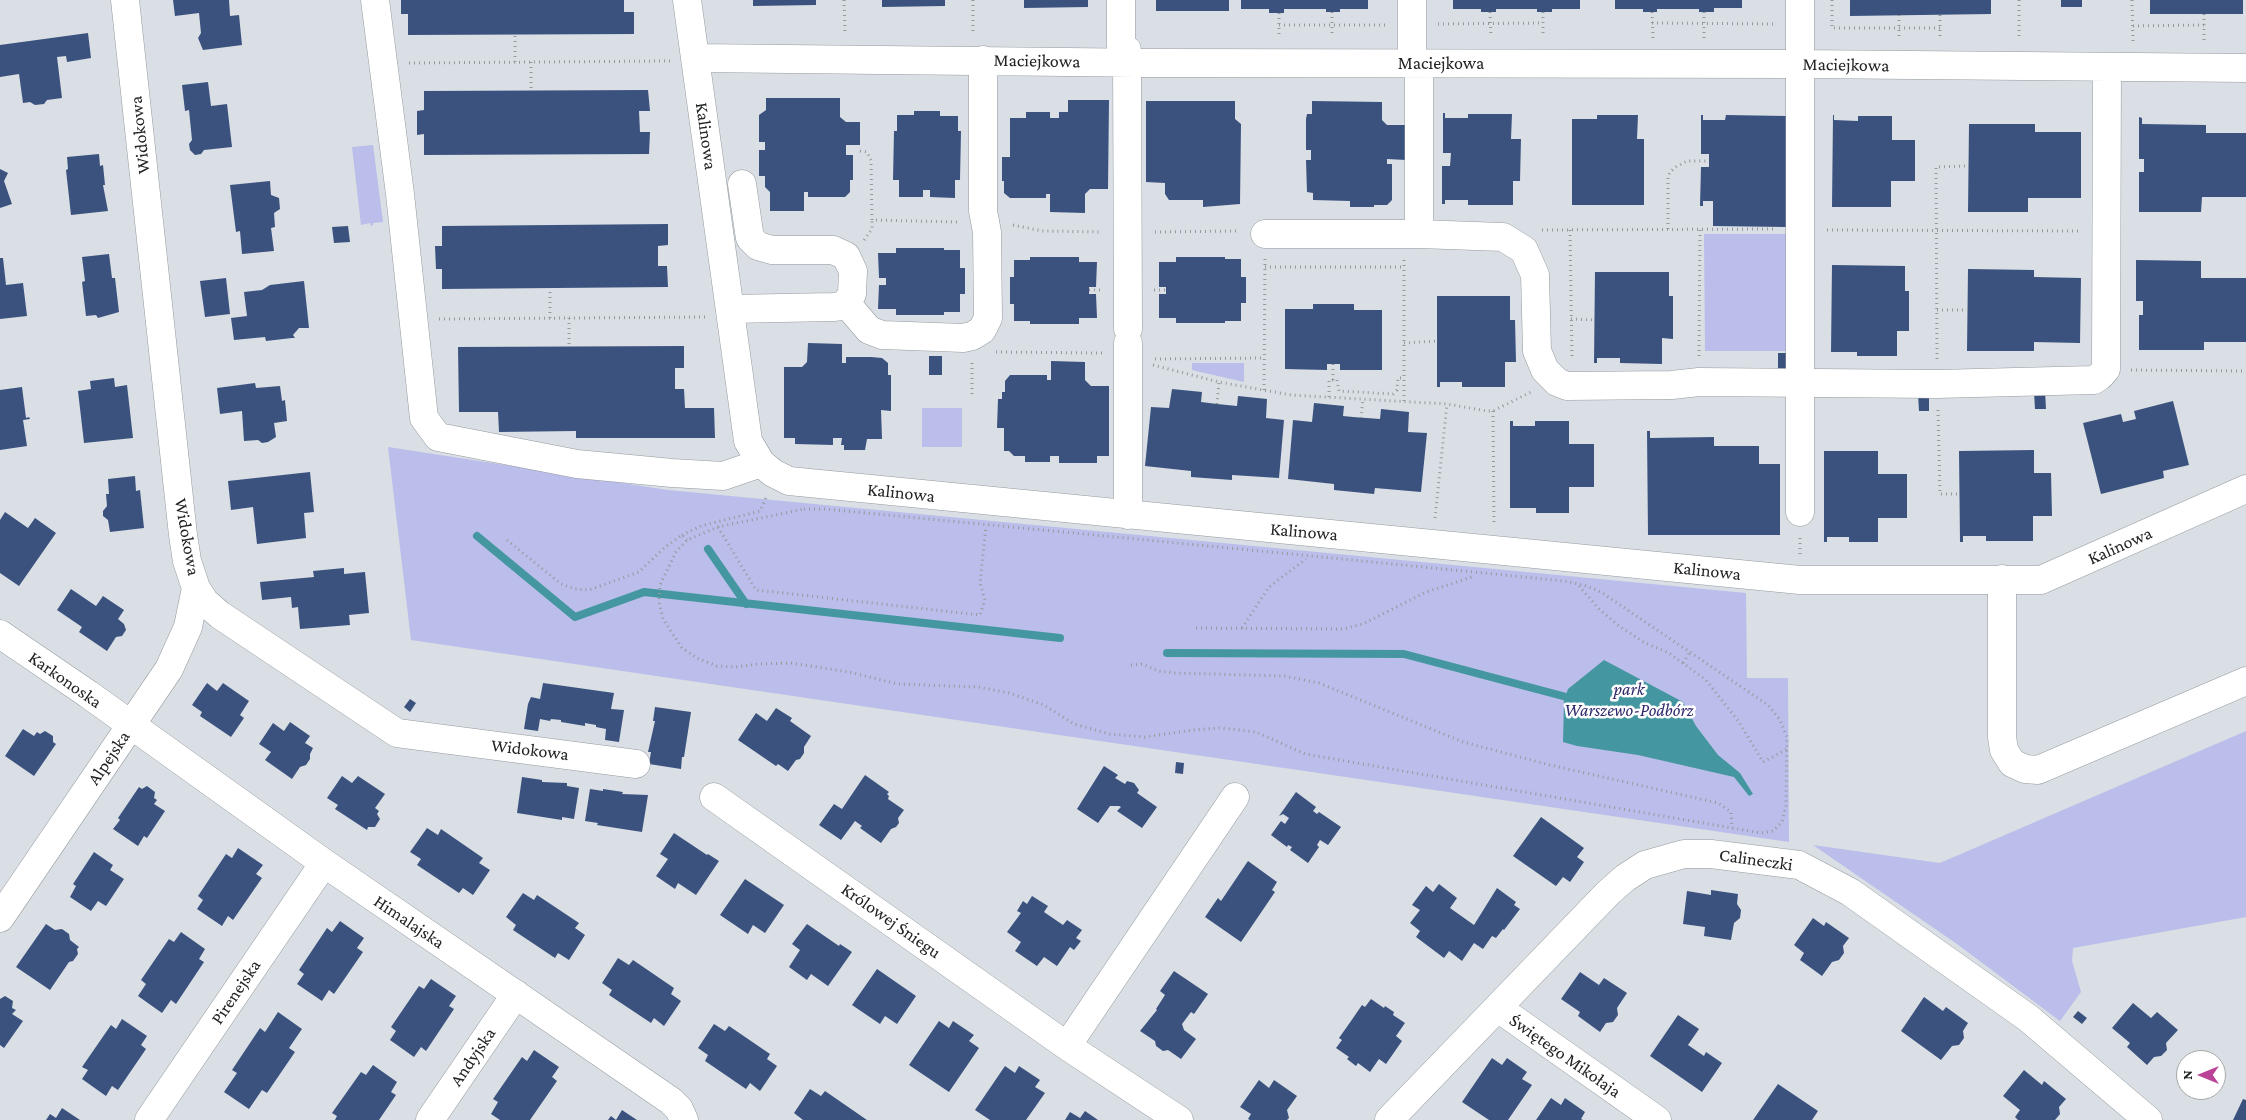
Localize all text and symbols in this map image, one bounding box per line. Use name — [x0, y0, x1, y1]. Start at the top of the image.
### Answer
street label: Maciejkowa — [994, 49, 1080, 73]
street label: Maciejkowa — [1398, 52, 1484, 74]
street label: Maciejkowa — [1803, 53, 1889, 77]
street label: Widokowa — [125, 95, 155, 175]
street label: Kalinowa — [691, 101, 721, 171]
street label: Kalinowa — [866, 479, 936, 507]
street label: Widokowa — [170, 497, 204, 577]
street label: Kalinowa — [1269, 518, 1339, 546]
street label: Kalinowa — [2085, 522, 2155, 570]
street label: Kalinowa — [1672, 557, 1742, 585]
street label: Karkonoska — [24, 647, 106, 713]
park label: park Warszewo-Podbórz — [1564, 678, 1694, 721]
street label: Alpejska — [83, 727, 135, 789]
street label: Widokowa — [490, 735, 570, 765]
street label: Calineczki — [1718, 844, 1794, 876]
street label: Królowej Śniegu — [837, 879, 945, 963]
street label: Himalajska — [370, 890, 448, 954]
street label: Pirenejska — [206, 955, 266, 1029]
street label: Świętego Mikołaja — [1505, 1009, 1625, 1103]
street label: Andyjska — [446, 1024, 500, 1090]
north arrow — [2176, 1050, 2226, 1100]
text: N — [2179, 1070, 2195, 1080]

